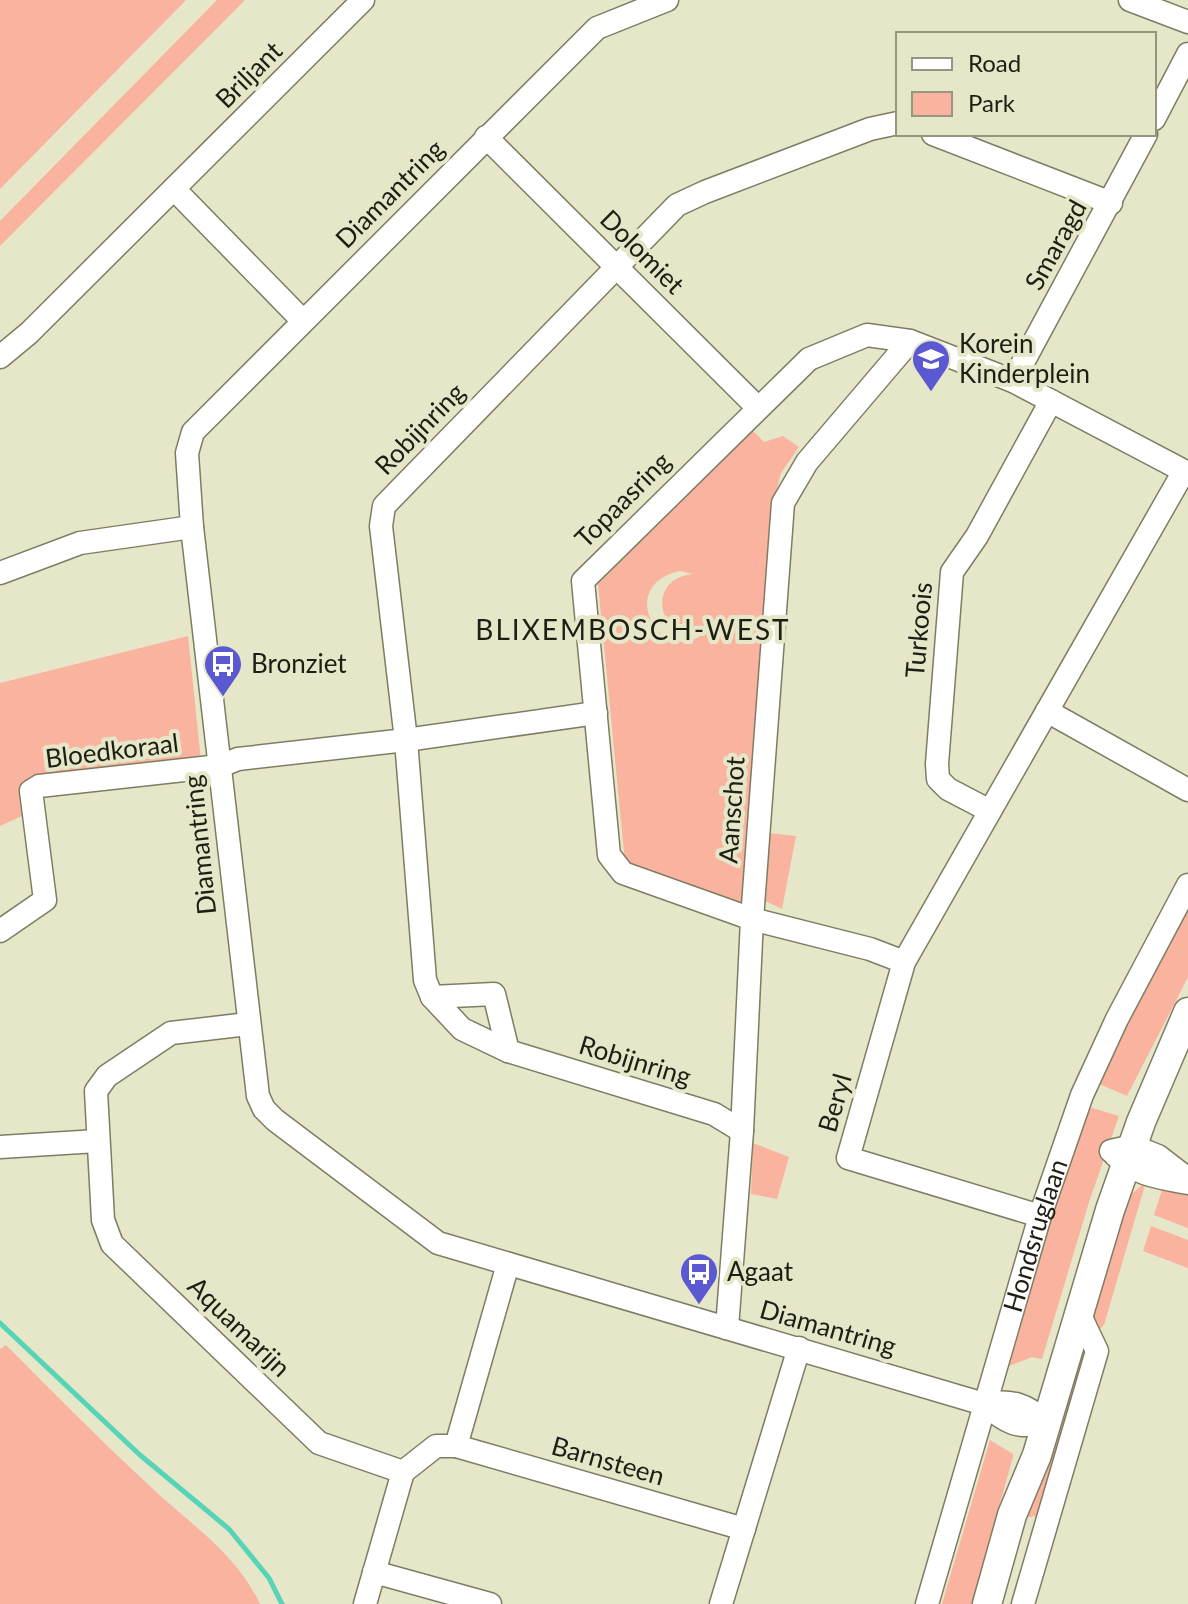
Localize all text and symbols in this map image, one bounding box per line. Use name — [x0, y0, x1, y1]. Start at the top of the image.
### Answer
legend — [896, 32, 1156, 136]
street label: Briljant — [208, 34, 289, 114]
text: Road — [968, 48, 1021, 77]
text: Park — [968, 88, 1016, 117]
street label: Diamantring — [328, 132, 450, 254]
street label: Smaragd — [1017, 194, 1093, 295]
street label: Dolomiet — [594, 203, 692, 300]
place label: Korein Kinderplein — [959, 327, 1090, 389]
school or university icon: Korein Kinderplein — [910, 338, 952, 393]
street label: Robijnring — [368, 376, 471, 481]
street label: Topaasring — [568, 445, 677, 554]
street label: Turkoois — [898, 581, 938, 679]
district label: BLIXEMBOSCH-WEST — [475, 612, 791, 646]
bus stop icon: Bronziet — [202, 643, 244, 698]
place label: Bronziet — [251, 647, 347, 679]
street label: Bloedkoraal — [43, 726, 180, 774]
street label: Aanschot — [711, 755, 751, 864]
street label: Diamantring — [176, 774, 222, 917]
street label: Robijnring — [575, 1028, 695, 1092]
street label: Beryl — [810, 1070, 858, 1136]
street label: Hondsruglaan — [996, 1155, 1074, 1316]
bus stop icon: Agaat — [678, 1251, 720, 1306]
place label: Agaat — [727, 1255, 794, 1287]
street label: Aquamarijn — [182, 1270, 298, 1383]
street label: Diamantring — [756, 1292, 900, 1362]
street label: Barnsteen — [548, 1429, 668, 1491]

